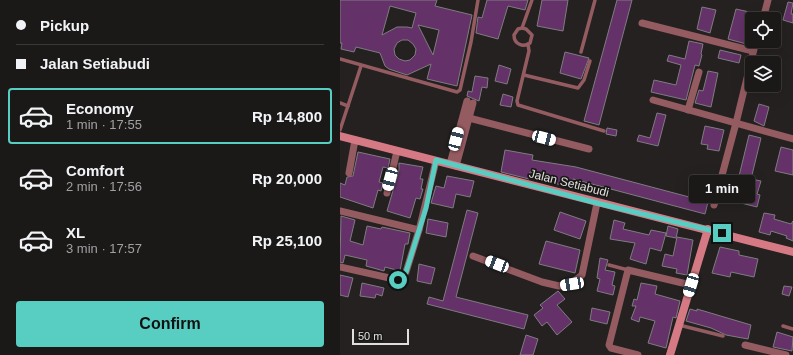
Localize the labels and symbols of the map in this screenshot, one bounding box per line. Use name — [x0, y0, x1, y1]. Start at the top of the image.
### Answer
car — [447, 126, 465, 152]
car — [531, 129, 557, 147]
car — [381, 166, 399, 192]
street label: Jalan Setiabudi — [527, 166, 611, 200]
callout: 1 min — [689, 175, 755, 203]
route end — [713, 224, 731, 242]
car — [484, 254, 510, 274]
route start — [389, 271, 407, 289]
car — [682, 272, 700, 298]
car — [559, 276, 585, 292]
scale bar — [352, 327, 409, 346]

